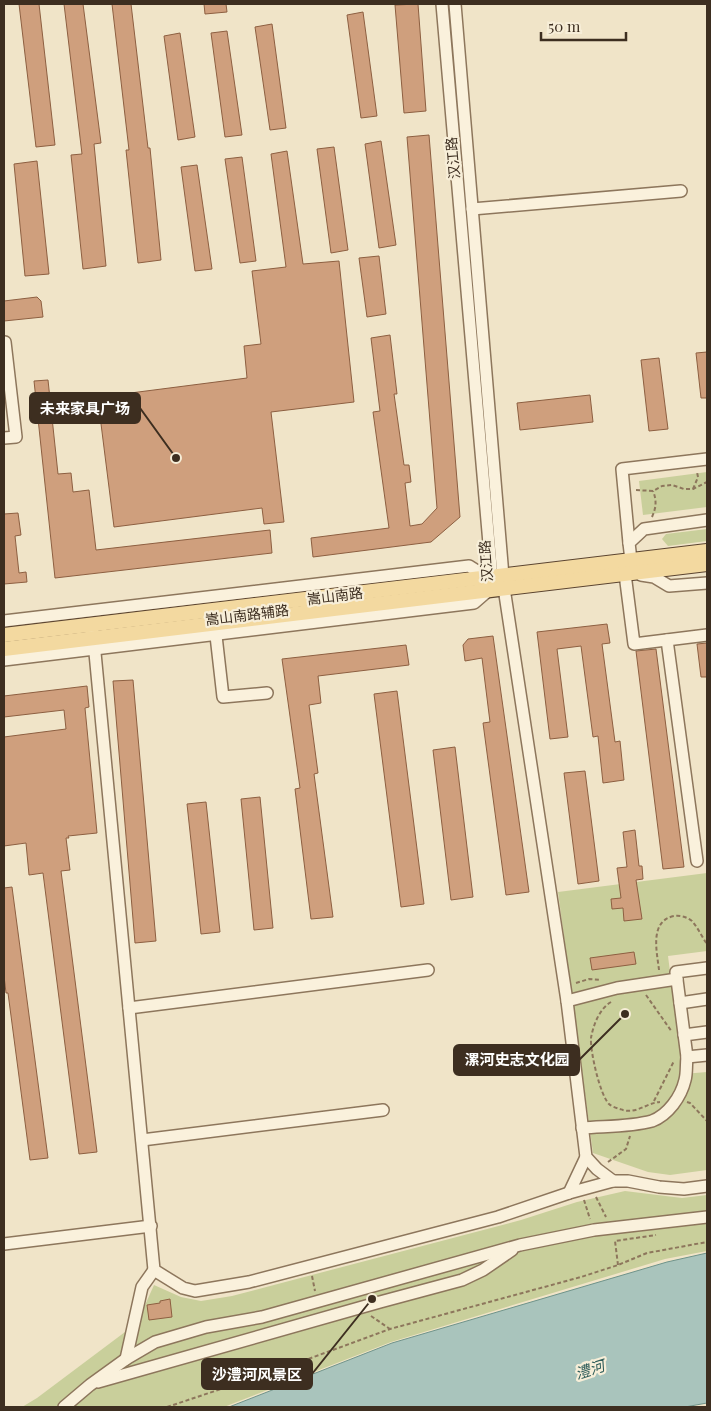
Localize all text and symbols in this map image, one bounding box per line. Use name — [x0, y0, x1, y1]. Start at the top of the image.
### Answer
scale bar — [541, 10, 626, 42]
text: 50 m — [548, 16, 581, 36]
street label: 汉江路 — [441, 136, 464, 180]
callout: 未来家具广场 — [30, 393, 140, 423]
text: 未来家具广场 — [40, 398, 130, 418]
street label: 汉江路 — [475, 539, 496, 583]
street label: 嵩山南路 — [306, 583, 364, 608]
street label: 嵩山南路辅路 — [204, 600, 290, 629]
callout: 漯河史志文化园 — [454, 1045, 579, 1075]
text: 漯河史志文化园 — [464, 1049, 570, 1069]
water label: 澧河 — [572, 1354, 610, 1383]
callout: 沙澧河风景区 — [202, 1359, 312, 1389]
text: 沙澧河风景区 — [212, 1364, 302, 1384]

